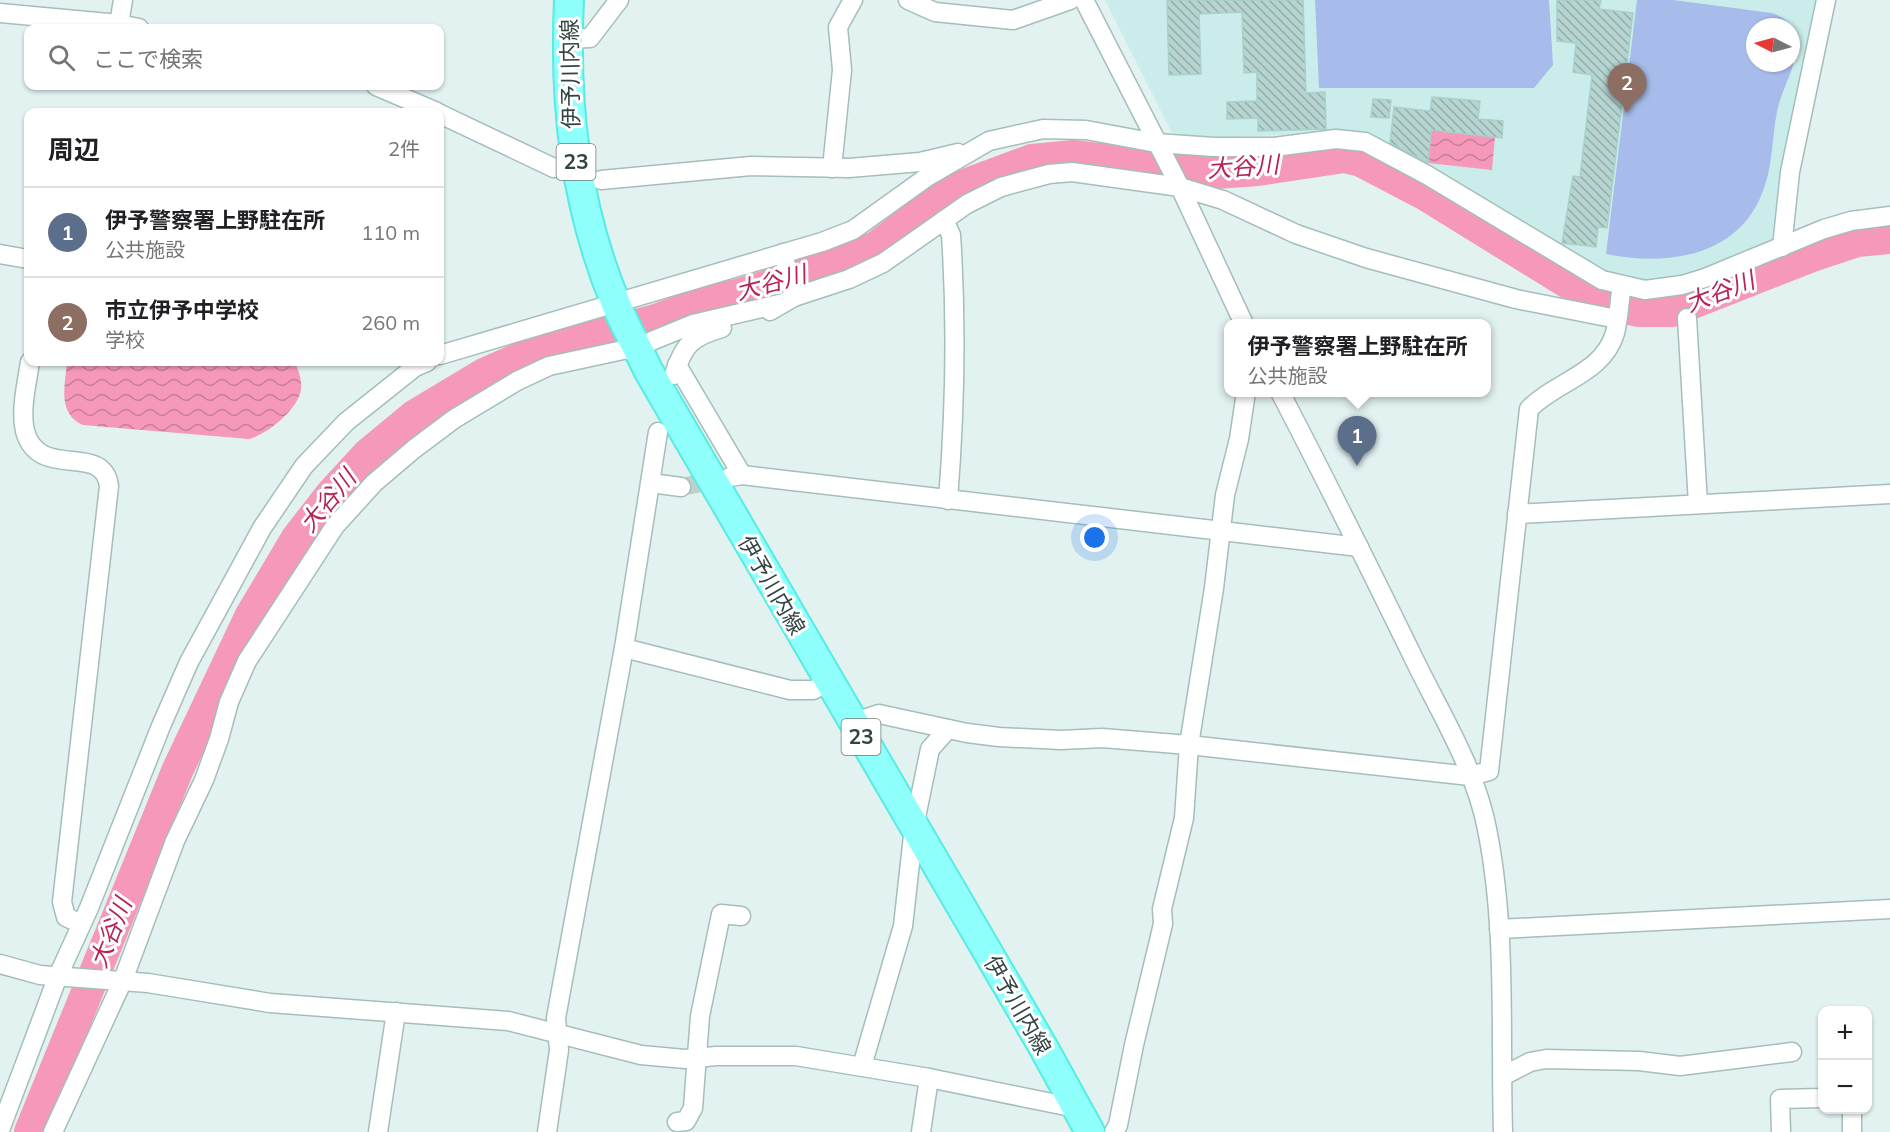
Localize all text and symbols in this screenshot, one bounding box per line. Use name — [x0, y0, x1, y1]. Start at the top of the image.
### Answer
north arrow — [1746, 18, 1800, 72]
street label: 伊予川内線 — [555, 19, 585, 129]
search box — [24, 24, 444, 90]
icon: search — [45, 41, 78, 74]
text: ここで検索 — [93, 45, 203, 73]
pin: 2 — [1608, 63, 1646, 113]
text: 周辺 — [48, 133, 100, 166]
text: 2件 — [388, 136, 420, 161]
road number: 23 — [556, 144, 596, 180]
water label: 大谷川 — [1206, 148, 1283, 183]
text: 伊予警察署上野駐在所 — [105, 206, 325, 234]
text: 1 — [62, 220, 74, 245]
text: 110 m — [361, 220, 420, 245]
text: 公共施設 — [105, 237, 185, 262]
water label: 大谷川 — [732, 257, 812, 306]
water label: 大谷川 — [1681, 263, 1761, 318]
text: 市立伊予中学校 — [105, 296, 259, 324]
text: 2 — [62, 310, 74, 335]
text: 260 m — [361, 310, 420, 335]
popup — [1224, 319, 1491, 397]
text: 学校 — [105, 327, 145, 352]
text: 伊予警察署上野駐在所 — [1247, 332, 1468, 360]
text: 公共施設 — [1247, 363, 1327, 388]
pin: 1 — [1338, 416, 1376, 466]
water label: 大谷川 — [293, 461, 364, 538]
your location — [1080, 523, 1109, 552]
street label: 伊予川内線 — [732, 530, 812, 640]
road number: 23 — [842, 719, 880, 755]
water label: 大谷川 — [83, 891, 139, 972]
street label: 伊予川内線 — [978, 950, 1058, 1060]
map controls — [1818, 1006, 1872, 1114]
button: + — [1818, 1006, 1872, 1060]
button: − — [1818, 1060, 1872, 1114]

